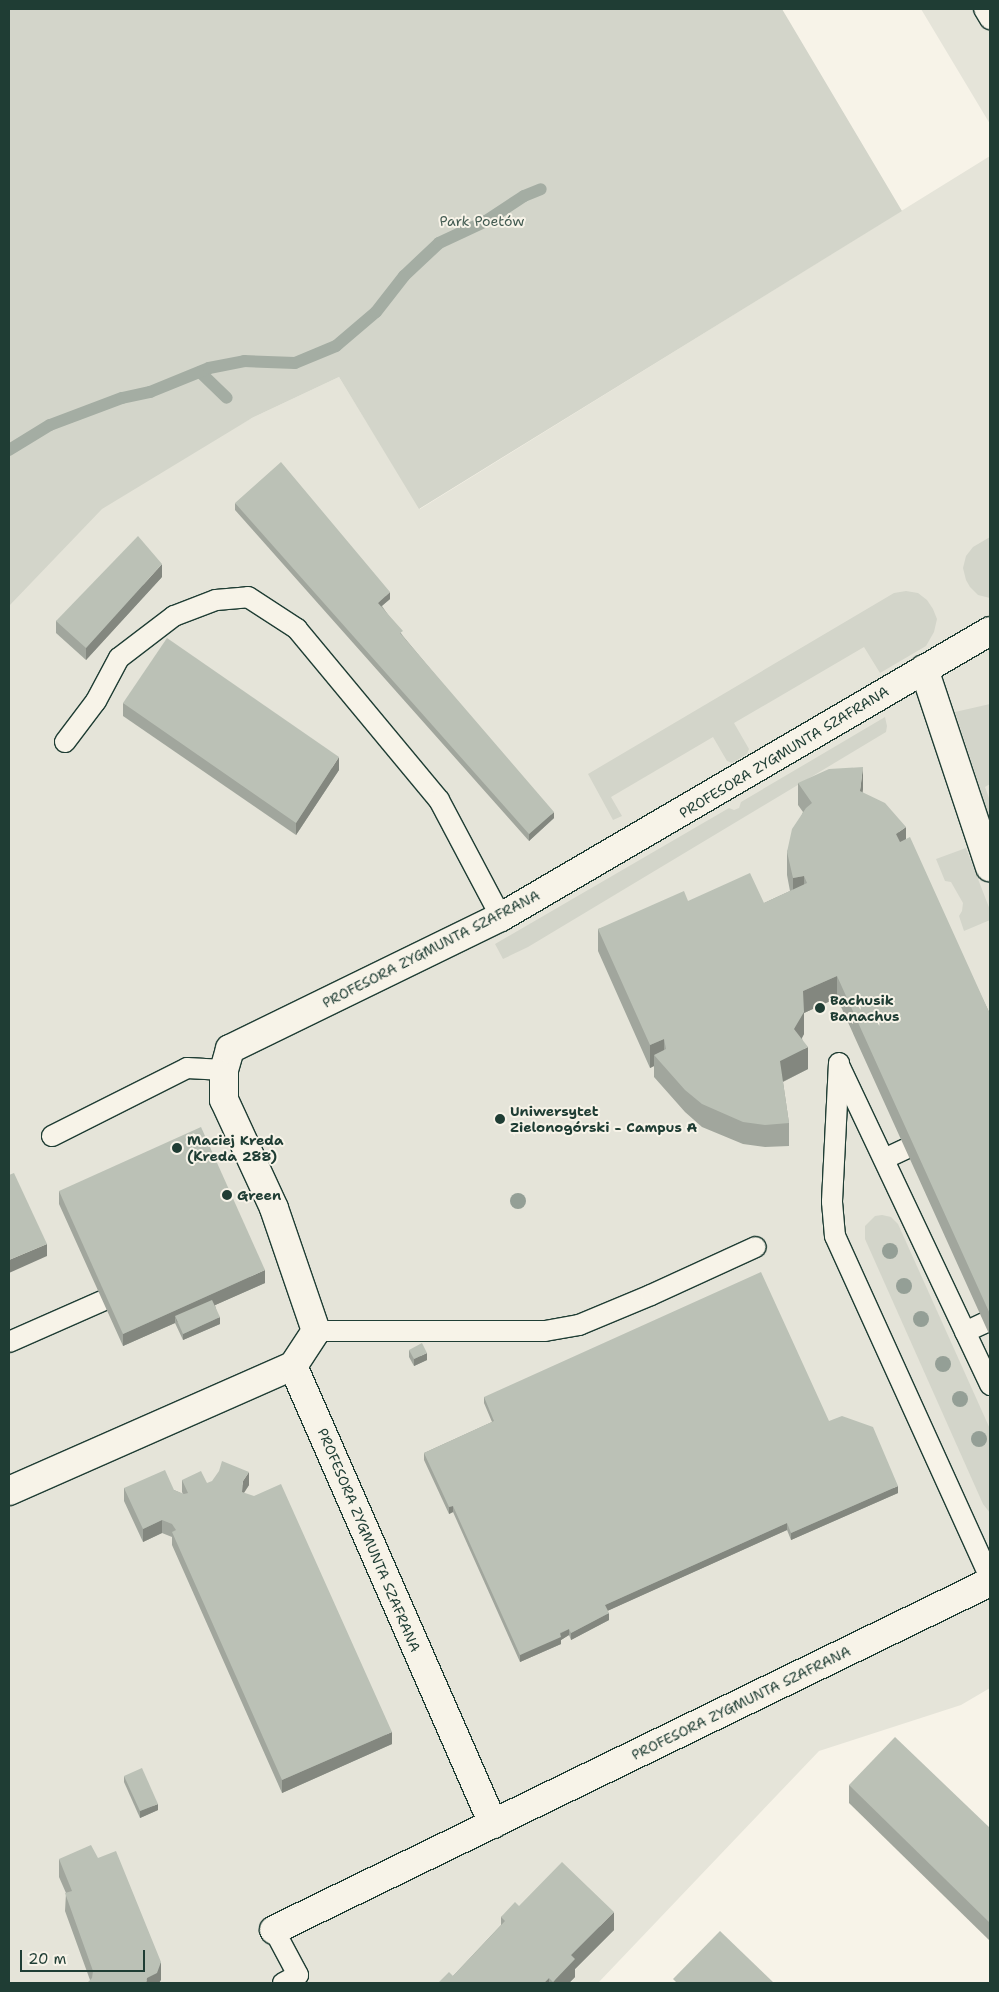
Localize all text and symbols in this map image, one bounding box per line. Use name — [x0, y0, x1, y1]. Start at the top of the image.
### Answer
park label: Park Poetów — [440, 213, 524, 229]
street label: PROFESORA ZYGMUNTA SZAFRANA — [676, 683, 892, 821]
street label: PROFESORA ZYGMUNTA SZAFRANA — [320, 887, 542, 1011]
place label: Bachusik Banachus — [830, 992, 899, 1024]
marker: Bachusik Banachus — [814, 1002, 826, 1014]
place label: Uniwersytet Zielonogórski - Campus A — [510, 1103, 697, 1136]
marker: Uniwersytet Zielonogórski - Campus A — [494, 1113, 506, 1125]
place label: Maciej Kreda (Kreda 288) — [187, 1132, 283, 1164]
marker: Maciej Kreda (Kreda 288) — [171, 1142, 183, 1154]
place label: Green — [237, 1187, 281, 1203]
marker: Green — [221, 1189, 233, 1201]
street label: PROFESORA ZYGMUNTA SZAFRANA — [314, 1426, 424, 1654]
street label: PROFESORA ZYGMUNTA SZAFRANA — [629, 1643, 853, 1763]
scale bar — [22, 1940, 148, 1972]
text: 20 m — [28, 1949, 67, 1969]

